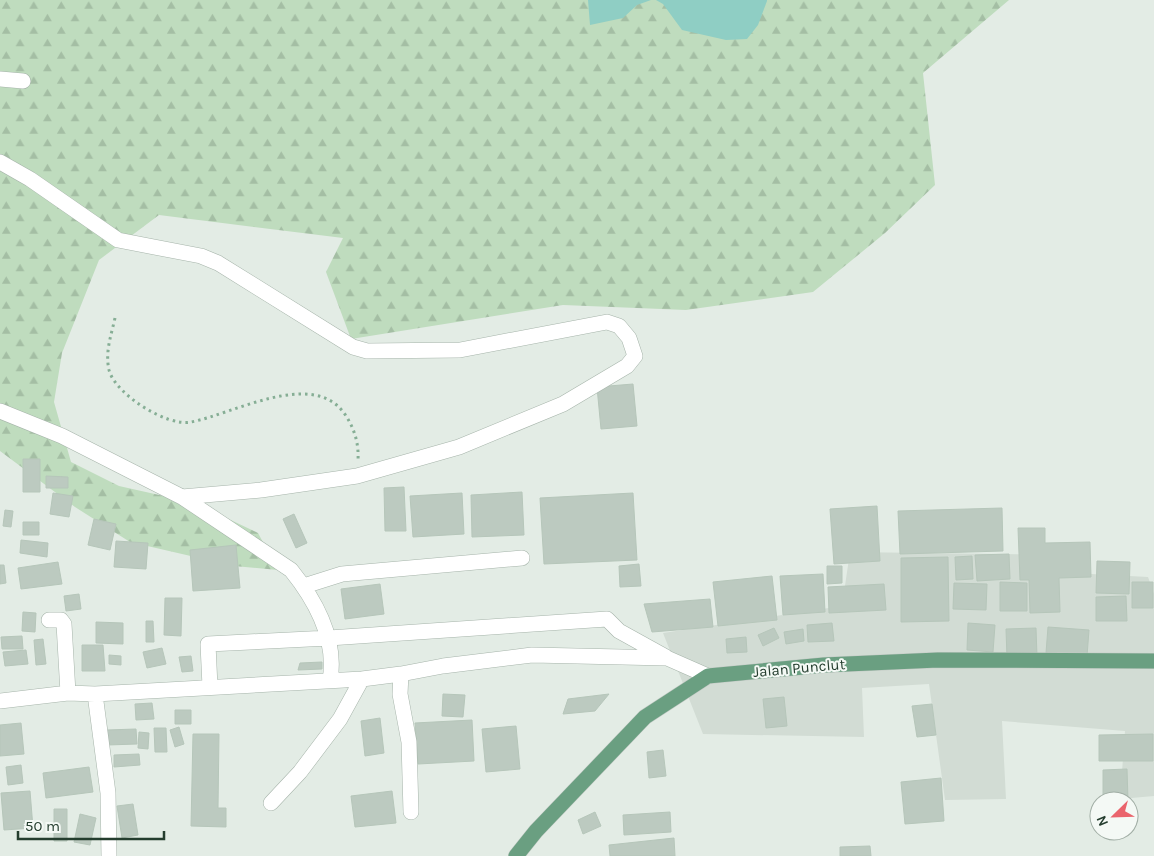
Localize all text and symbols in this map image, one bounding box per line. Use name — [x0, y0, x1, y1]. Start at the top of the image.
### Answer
street label: Jalan Punclut — [752, 655, 846, 681]
north arrow — [1089, 791, 1139, 841]
scale bar — [18, 808, 164, 840]
text: N — [1093, 813, 1112, 829]
text: 50 m — [25, 817, 60, 835]

